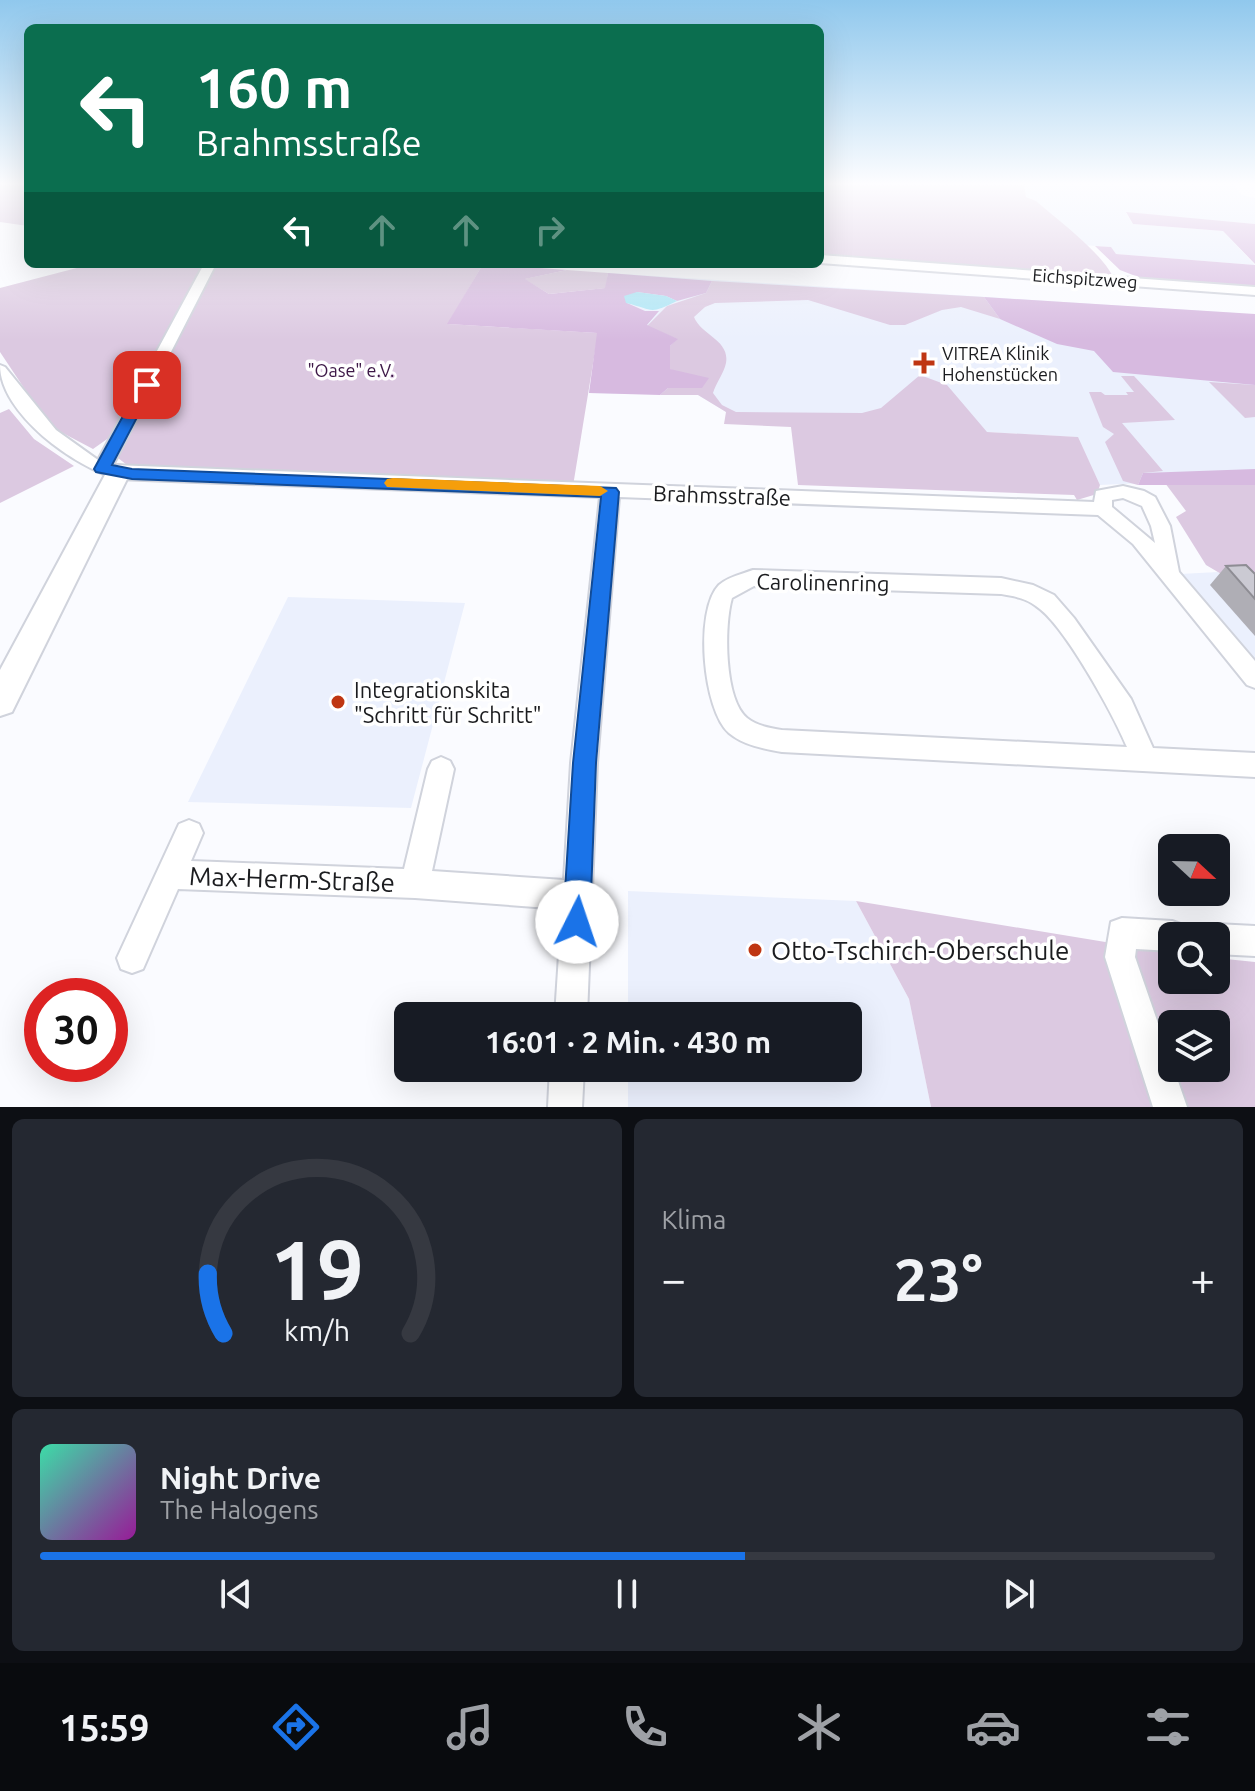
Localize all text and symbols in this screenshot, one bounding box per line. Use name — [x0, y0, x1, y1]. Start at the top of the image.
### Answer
icon: left — [64, 56, 168, 160]
text: 160 m — [196, 56, 352, 119]
text: Brahmsstraße — [196, 122, 422, 163]
icon: left — [276, 208, 320, 252]
icon: ahead — [360, 208, 404, 252]
icon: ahead — [444, 208, 488, 252]
icon: right — [528, 208, 572, 252]
street label: Eichspitzweg — [1032, 264, 1138, 292]
place label: VITREA Klinik Hohenstücken — [942, 343, 1058, 384]
pin — [113, 351, 181, 419]
marker: VITREA Klinik Hohenstücken — [913, 352, 935, 374]
park label: "Oase" e.V. — [308, 360, 394, 380]
icon: arrive — [125, 363, 169, 407]
street label: Brahmsstraße — [653, 480, 791, 510]
street label: Carolinenring — [756, 568, 890, 596]
place label: Integrationskita "Schritt für Schritt" — [354, 677, 542, 727]
marker: Integrationskita "Schritt für Schritt" — [329, 693, 347, 711]
north arrow — [1158, 834, 1230, 906]
map controls — [1158, 834, 1230, 1082]
street label: Max-Herm-Straße — [189, 861, 395, 897]
position arrow — [535, 880, 619, 964]
button: search — [1158, 922, 1230, 994]
place label: Otto-Tschirch-Oberschule — [771, 936, 1069, 965]
marker: Otto-Tschirch-Oberschule — [746, 941, 764, 959]
speed limit sign: 30 — [24, 978, 128, 1082]
button: layers — [1158, 1010, 1230, 1082]
text: 16:01 · 2 Min. · 430 m — [485, 1025, 771, 1059]
text: Klima — [662, 1205, 726, 1234]
text: 19 — [270, 1222, 364, 1316]
text: 23° — [894, 1245, 983, 1312]
text: − — [662, 1254, 686, 1303]
text: + — [1190, 1254, 1215, 1303]
text: km/h — [284, 1314, 350, 1346]
text: Night Drive — [160, 1461, 321, 1495]
text: The Halogens — [160, 1495, 319, 1524]
icon: previous — [214, 1572, 258, 1616]
icon: pause — [605, 1572, 649, 1616]
icon: next — [997, 1572, 1041, 1616]
icon: directions — [268, 1699, 324, 1755]
icon: music — [442, 1699, 498, 1755]
icon: phone — [617, 1699, 673, 1755]
icon: climate — [791, 1699, 847, 1755]
icon: car — [965, 1699, 1021, 1755]
icon: filters — [1140, 1699, 1196, 1755]
text: 15:59 — [59, 1707, 149, 1748]

